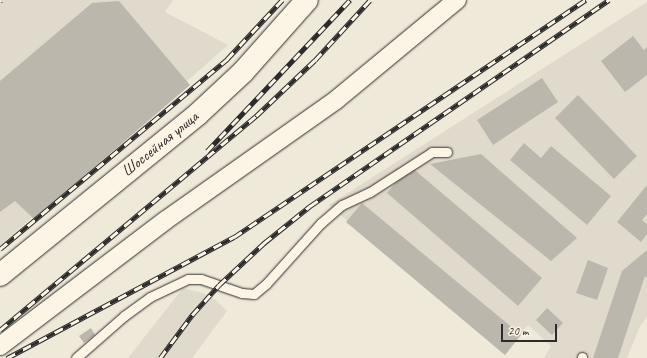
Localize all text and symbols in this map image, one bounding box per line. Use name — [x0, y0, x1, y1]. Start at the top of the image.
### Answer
street label: Шоссейная улица — [117, 107, 203, 181]
scale bar — [503, 316, 559, 342]
text: 20 m — [508, 323, 528, 339]

